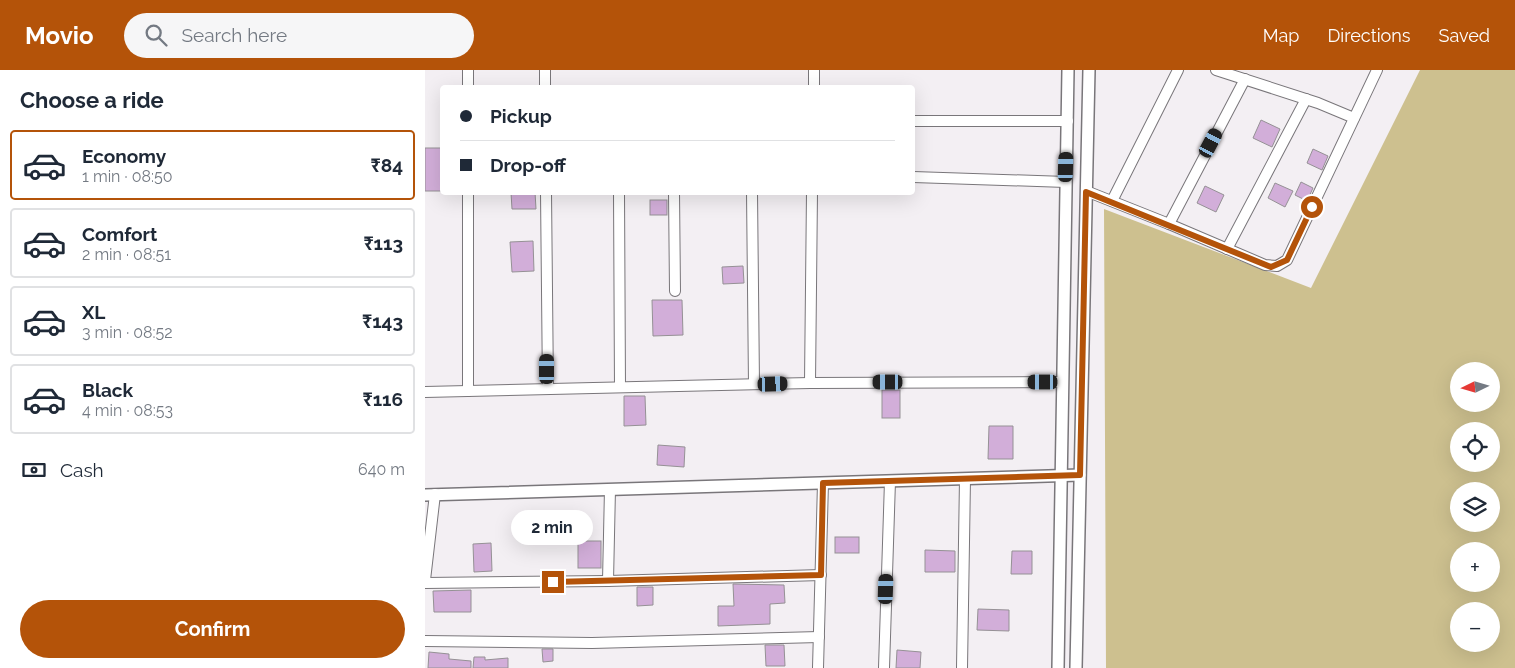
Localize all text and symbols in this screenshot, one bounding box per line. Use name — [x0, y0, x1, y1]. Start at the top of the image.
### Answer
search box — [124, 13, 474, 58]
text: Movio — [25, 21, 94, 50]
icon: search — [142, 21, 170, 49]
text: Search here — [182, 24, 287, 46]
text: Map — [1263, 25, 1299, 46]
text: Directions — [1327, 25, 1411, 46]
text: Saved — [1439, 25, 1490, 46]
text: Choose a ride — [20, 87, 164, 113]
text: Pickup — [490, 105, 552, 127]
car — [1197, 126, 1224, 160]
icon: car — [22, 143, 67, 188]
text: Economy — [82, 145, 166, 167]
car — [1057, 152, 1074, 182]
text: ₹84 — [371, 154, 403, 176]
text: Drop-off — [490, 154, 566, 176]
text: 1 min · 08:50 — [82, 167, 172, 186]
route start — [1301, 196, 1323, 218]
icon: car — [22, 221, 67, 266]
text: Comfort — [82, 223, 157, 245]
text: ₹113 — [363, 232, 403, 254]
text: 2 min · 08:51 — [82, 245, 171, 264]
icon: car — [22, 299, 67, 344]
text: XL — [82, 301, 105, 323]
text: ₹143 — [362, 310, 403, 332]
text: 3 min · 08:52 — [82, 323, 173, 342]
car — [539, 354, 554, 384]
north arrow — [1450, 362, 1500, 412]
map controls — [1450, 362, 1500, 652]
car — [873, 375, 903, 390]
car — [1028, 375, 1058, 390]
car — [757, 376, 788, 392]
icon: car — [22, 377, 67, 422]
text: Black — [82, 379, 133, 401]
text: ₹116 — [363, 388, 403, 410]
text: 4 min · 08:53 — [82, 401, 173, 420]
button: locate — [1450, 422, 1500, 472]
icon: cash — [20, 456, 48, 484]
text: Cash — [60, 459, 104, 481]
text: 640 m — [358, 460, 405, 479]
button: layers — [1450, 482, 1500, 532]
callout: 2 min — [512, 510, 594, 544]
text: 2 min — [531, 518, 573, 537]
button: + — [1450, 542, 1500, 592]
route end — [542, 571, 564, 593]
car — [877, 574, 894, 604]
button: Confirm — [20, 600, 405, 658]
button: − — [1450, 602, 1500, 652]

